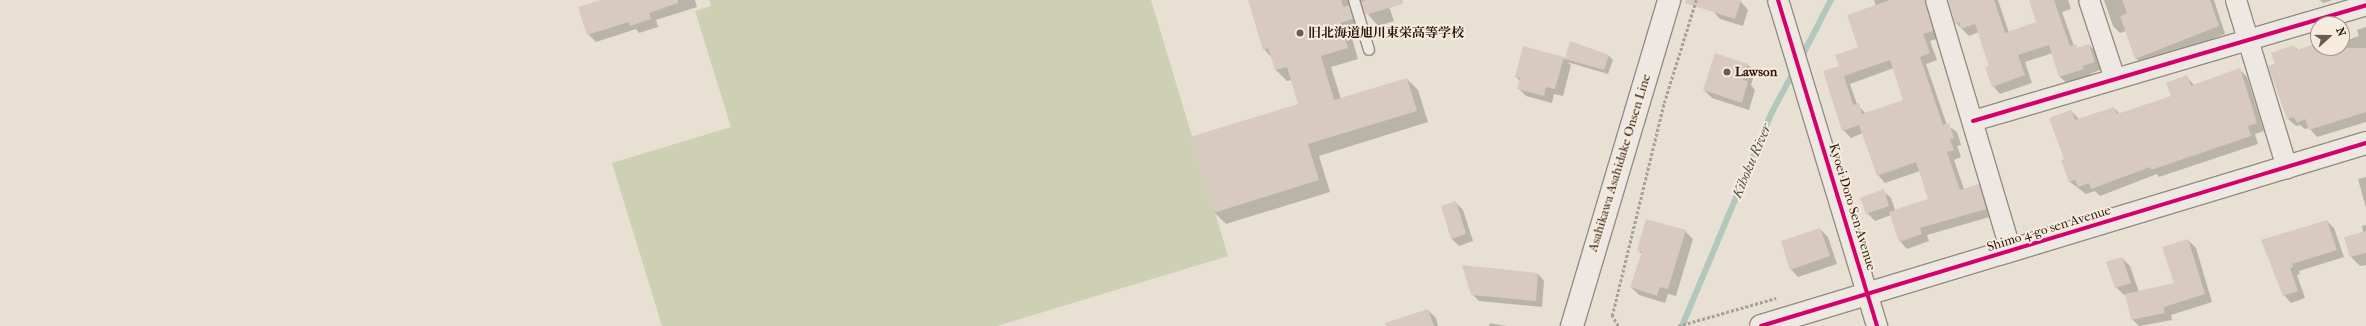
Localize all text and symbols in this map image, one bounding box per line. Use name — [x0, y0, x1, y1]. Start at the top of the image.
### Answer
north arrow — [2310, 16, 2350, 56]
place label: 旧北海道旭川東栄高等学校 — [1308, 25, 1464, 41]
text: N — [2333, 26, 2348, 38]
marker: 旧北海道旭川東栄高等学校 — [1295, 28, 1305, 38]
place label: Lawson — [1735, 64, 1777, 80]
marker: Lawson — [1722, 67, 1732, 77]
street label: Asahikawa Asahidake Onsen Line — [1585, 72, 1655, 254]
water label: Kihoku River — [1729, 121, 1775, 201]
street label: Kyoei Doro Sen Avenue — [1825, 142, 1879, 272]
street label: Shimo 4-go sen Avenue — [1985, 203, 2113, 255]

